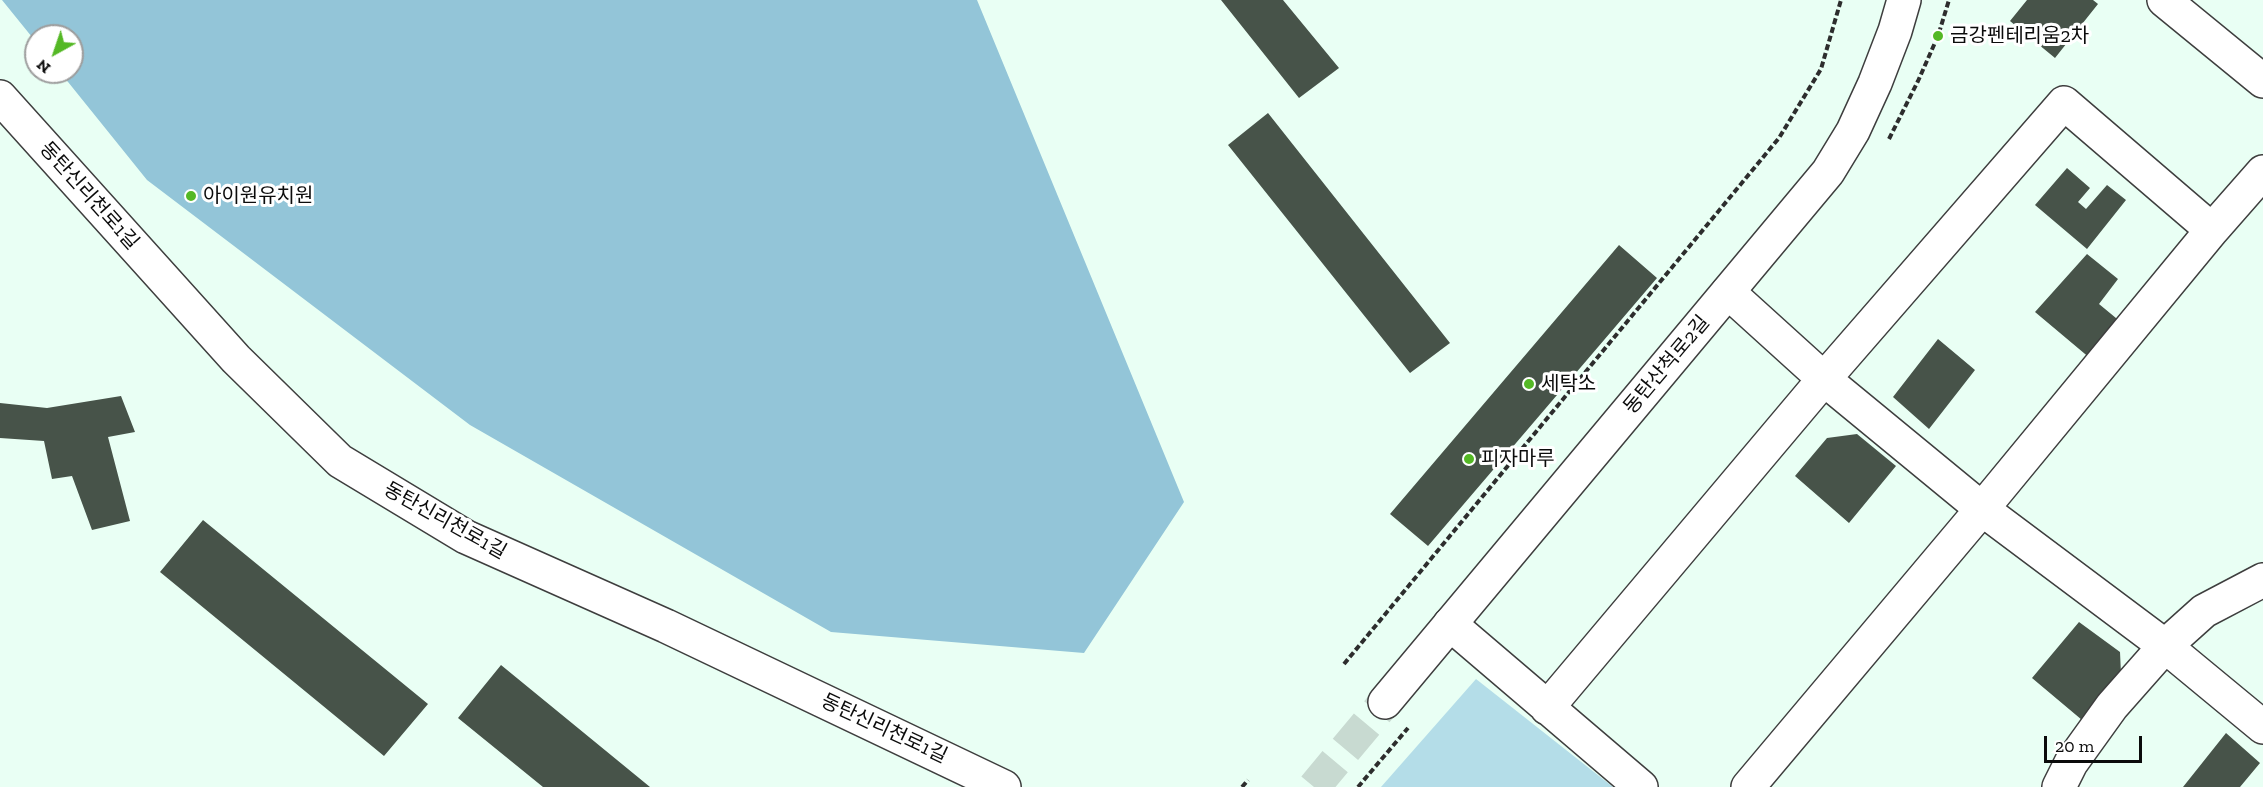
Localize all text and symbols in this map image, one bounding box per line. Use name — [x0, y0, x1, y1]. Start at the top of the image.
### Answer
north arrow — [24, 24, 84, 84]
place label: 금강펜테리움2차 — [1950, 24, 2089, 48]
marker: 금강펜테리움2차 — [1931, 29, 1945, 43]
text: N — [33, 55, 54, 78]
street label: 동탄신리천로1길 — [34, 137, 144, 255]
place label: 아이원유치원 — [203, 184, 313, 208]
marker: 아이원유치원 — [184, 189, 198, 203]
street label: 동탄산척로2길 — [1619, 311, 1715, 419]
place label: 세탁소 — [1541, 372, 1596, 396]
marker: 세탁소 — [1522, 377, 1536, 391]
place label: 피자마루 — [1481, 447, 1555, 471]
marker: 피자마루 — [1462, 452, 1476, 466]
street label: 동탄신리천로1길 — [379, 477, 511, 565]
street label: 동탄신리천로1길 — [817, 689, 951, 769]
scale bar — [2047, 724, 2144, 762]
text: 20 m — [2055, 735, 2094, 757]

